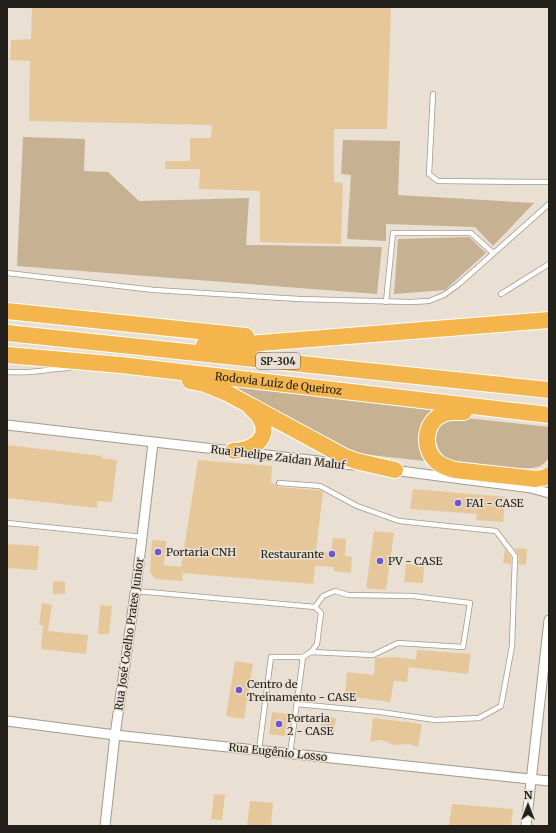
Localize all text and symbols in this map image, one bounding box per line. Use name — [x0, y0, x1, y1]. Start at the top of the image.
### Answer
road number: SP-304 — [256, 353, 300, 369]
street label: Rodovia Luiz de Queiroz — [214, 369, 343, 398]
street label: Rua Phelipe Zaidan Maluf — [210, 442, 347, 472]
place label: FAI - CASE — [466, 496, 524, 510]
marker: FAI - CASE — [453, 498, 463, 508]
place label: Portaria CNH — [166, 545, 236, 559]
marker: Portaria CNH — [153, 547, 163, 557]
place label: Restaurante — [261, 547, 324, 561]
marker: Restaurante — [327, 549, 337, 559]
place label: PV - CASE — [388, 554, 442, 568]
marker: PV - CASE — [375, 556, 385, 566]
street label: Rua José Coelho Prates Junior — [111, 557, 147, 711]
place label: Centro de Treinamento - CASE — [247, 677, 356, 704]
marker: Centro de Treinamento - CASE — [234, 685, 244, 695]
place label: Portaria 2 - CASE — [287, 711, 333, 738]
marker: Portaria 2 - CASE — [274, 719, 284, 729]
street label: Rua Eugênio Losso — [228, 740, 329, 764]
north arrow — [508, 785, 548, 825]
text: N — [524, 788, 533, 802]

